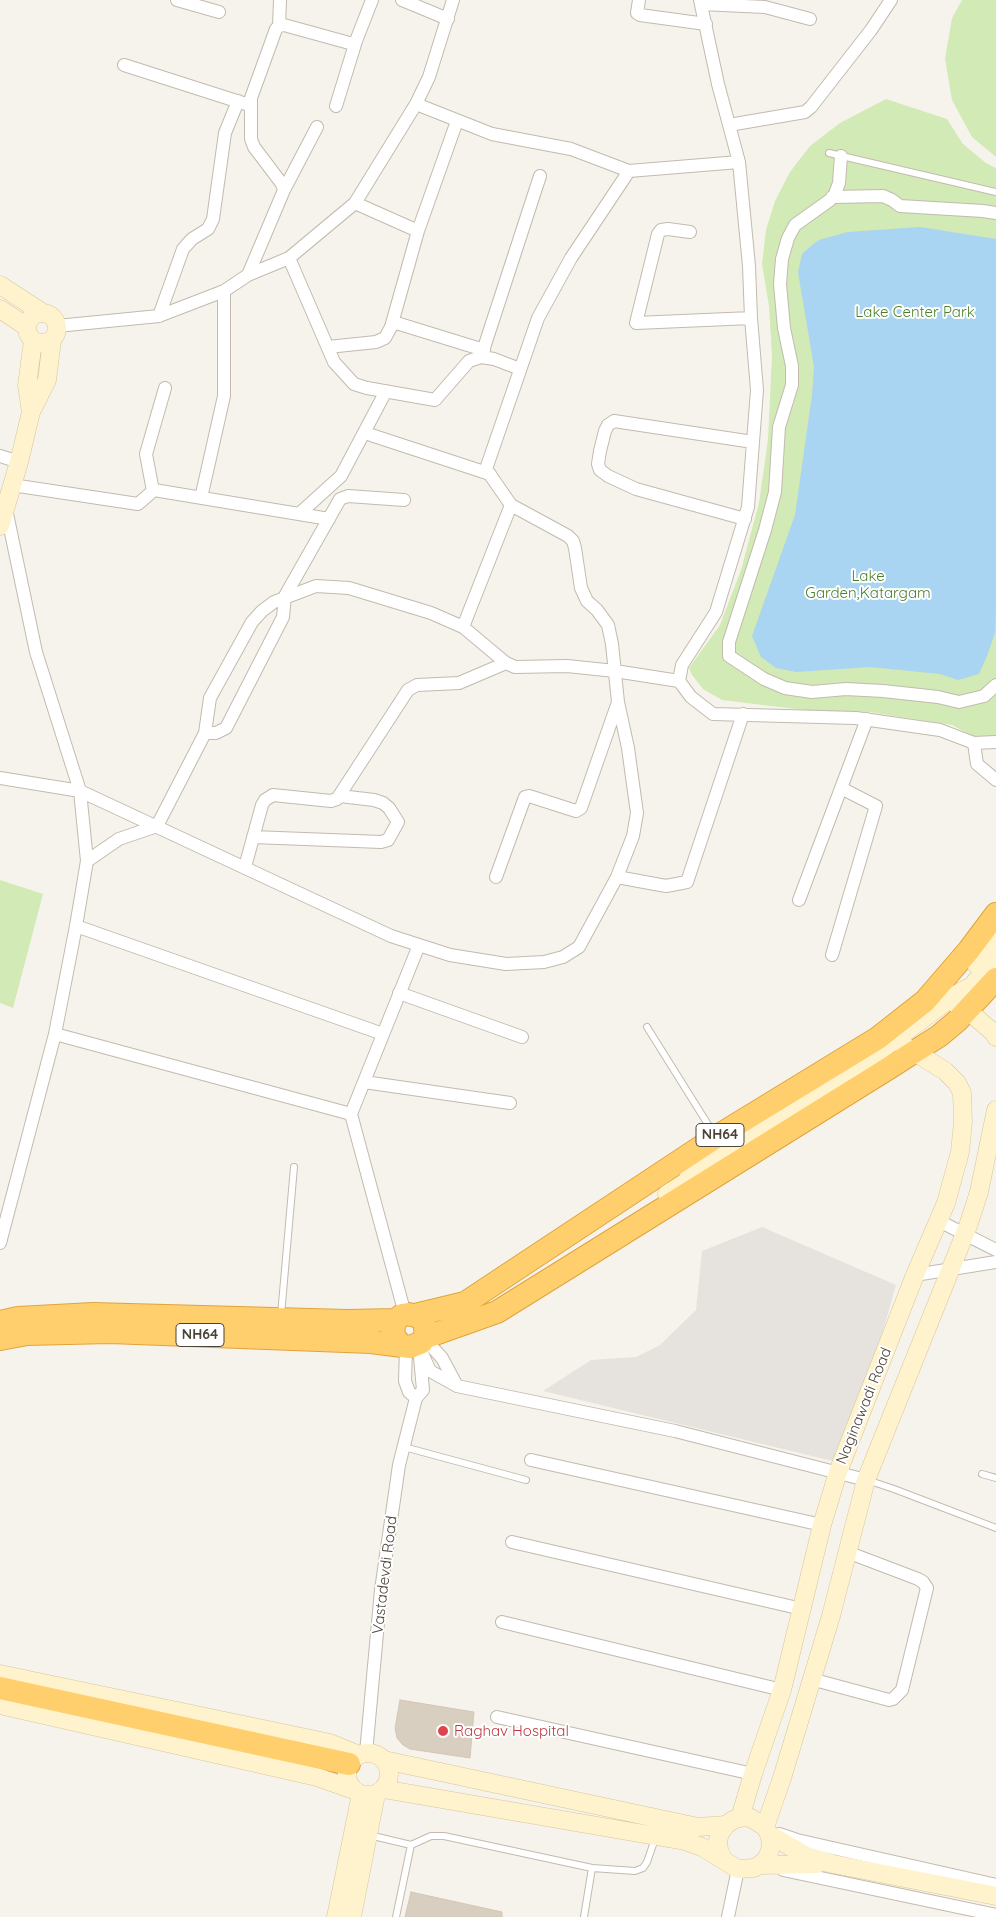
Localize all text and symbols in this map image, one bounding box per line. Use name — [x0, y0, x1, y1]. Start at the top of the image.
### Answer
park label: Lake Center Park — [855, 303, 975, 321]
park label: Lake Garden,Katargam — [805, 567, 931, 602]
road number: NH64 — [696, 1124, 744, 1146]
road number: NH64 — [176, 1324, 224, 1346]
street label: Naginawadi Road — [832, 1345, 896, 1467]
street label: Vastadevdi Road — [369, 1515, 401, 1635]
place label: Raghav Hospital — [454, 1722, 569, 1740]
marker: Raghav Hospital — [436, 1724, 450, 1738]

